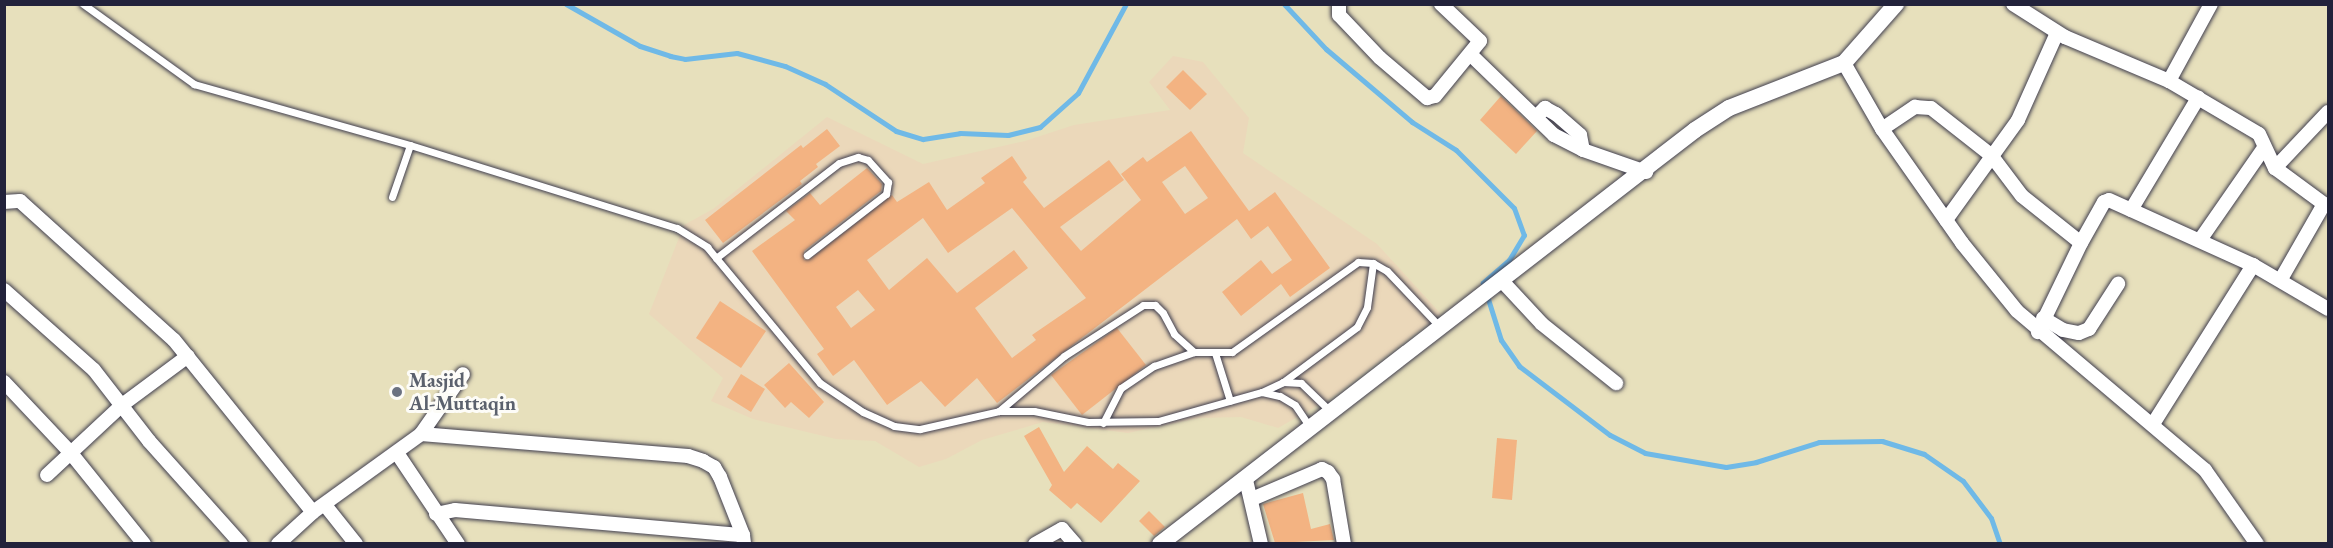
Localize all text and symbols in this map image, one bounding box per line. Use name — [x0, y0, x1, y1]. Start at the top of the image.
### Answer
place label: Masjid Al-Muttaqin — [409, 368, 516, 415]
marker: Masjid Al-Muttaqin — [390, 385, 404, 399]

